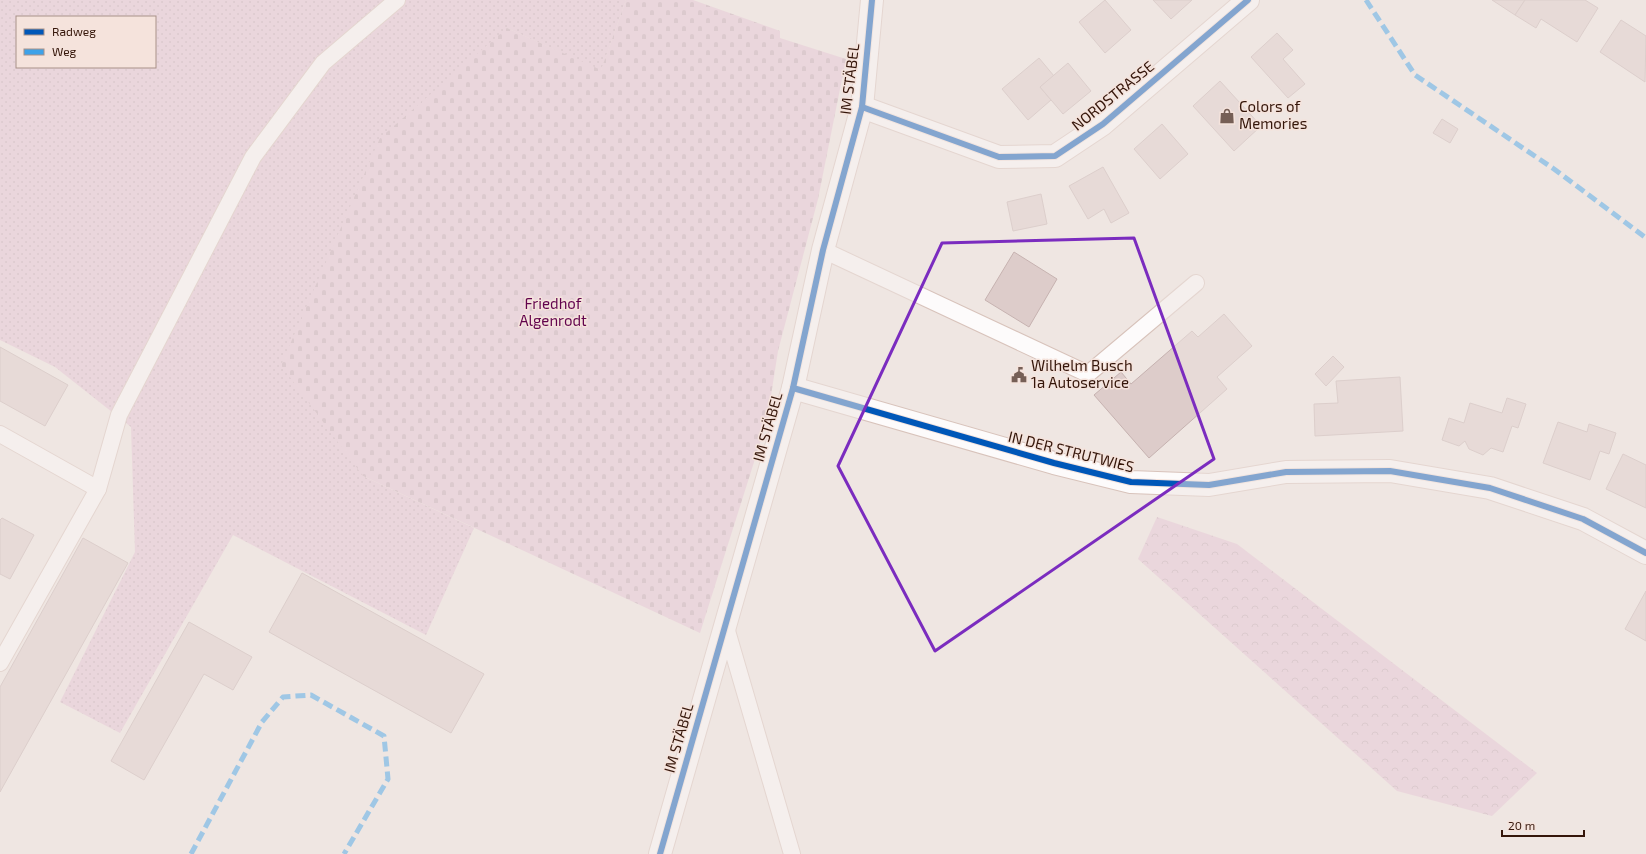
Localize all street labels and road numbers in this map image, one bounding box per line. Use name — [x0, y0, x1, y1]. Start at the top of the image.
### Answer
street label: IM STÄBEL — [836, 42, 862, 115]
street label: NORDSTRASSE — [1068, 57, 1157, 134]
street label: IM STÄBEL — [749, 390, 786, 464]
street label: IN DER STRUTWIES — [1007, 427, 1136, 475]
street label: IM STÄBEL — [660, 701, 697, 775]

